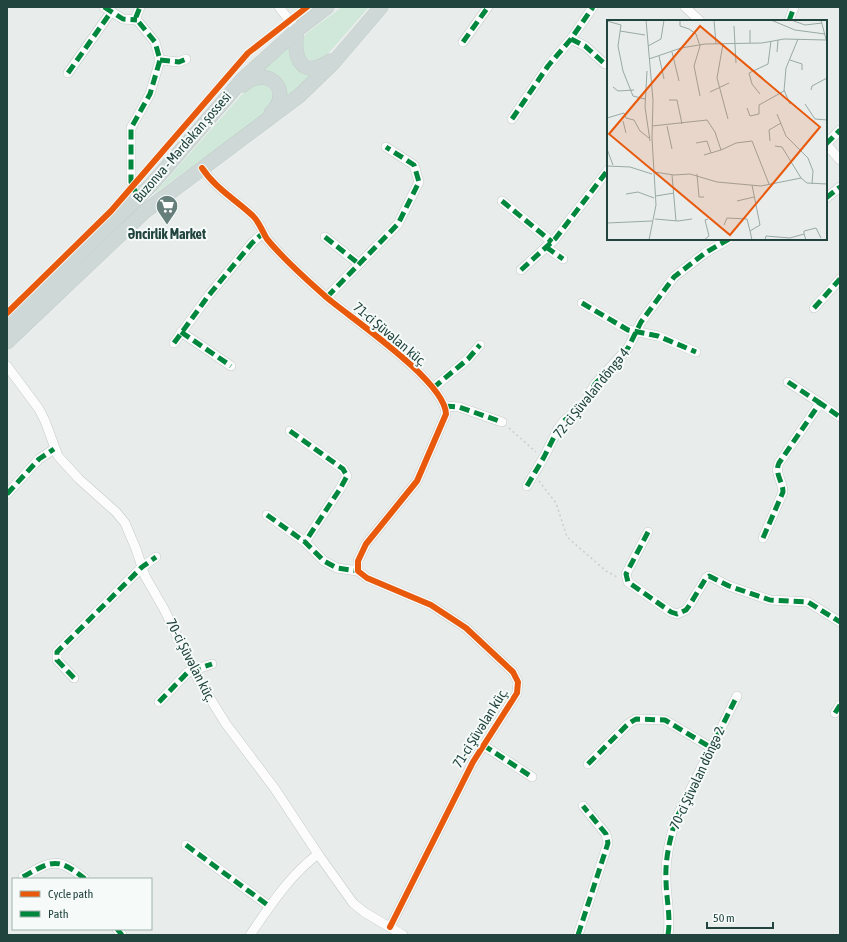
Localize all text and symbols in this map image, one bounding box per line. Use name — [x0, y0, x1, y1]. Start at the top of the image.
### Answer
inset map — [607, 20, 827, 240]
street label: Buzonva - Mərdəkan şossesi — [130, 88, 234, 206]
supermarket icon: Əncirlik Market — [154, 193, 180, 226]
place label: Əncirlik Market — [128, 226, 206, 242]
street label: 71-ci Şüvəlan küç. — [350, 299, 430, 369]
street label: 72-ci Şüvəlan döngə 4 — [550, 344, 632, 441]
street label: 70-ci Şüvəlan küç. — [163, 616, 219, 704]
street label: 71-ci Şüvəlan küç. — [449, 685, 511, 771]
street label: 70-ci Şüvəlan döngə 2 — [666, 724, 728, 832]
legend — [12, 878, 152, 930]
text: Cycle path — [48, 887, 93, 901]
scale bar — [707, 904, 773, 930]
text: Path — [48, 907, 69, 921]
text: 50 m — [713, 911, 735, 925]

